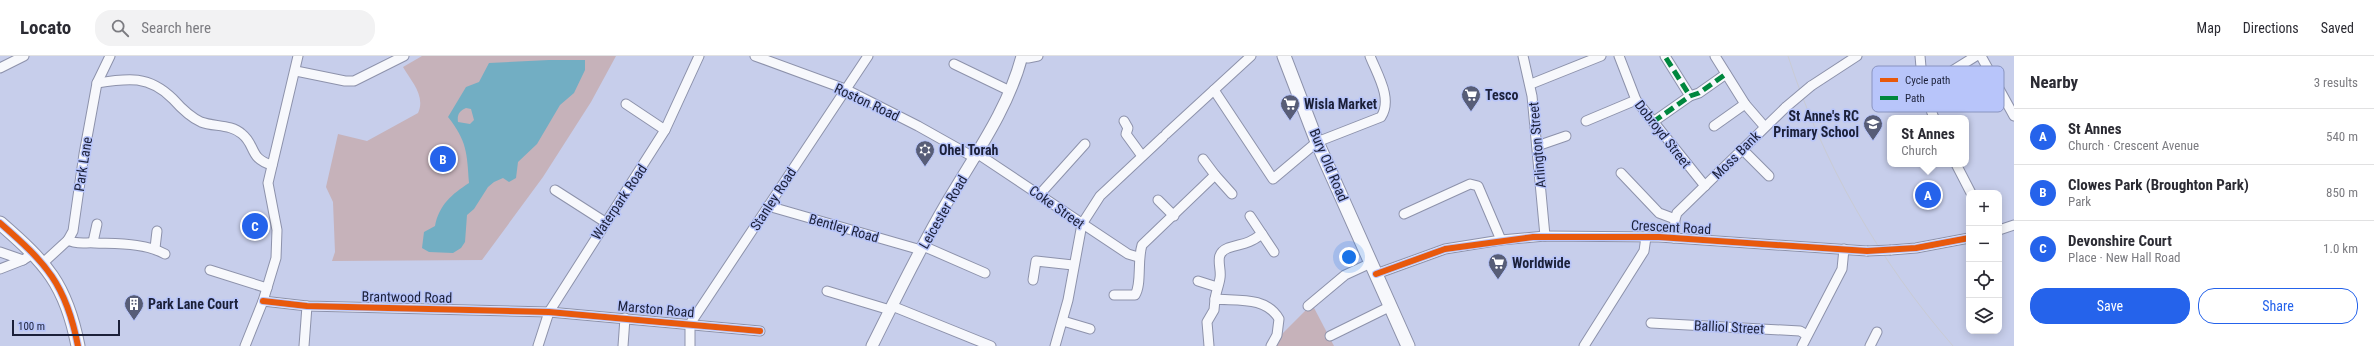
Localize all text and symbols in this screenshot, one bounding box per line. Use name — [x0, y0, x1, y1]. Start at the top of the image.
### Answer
search box — [95, 10, 375, 46]
text: Locato — [20, 16, 71, 39]
icon: search — [109, 17, 131, 39]
text: Search here — [141, 19, 211, 37]
text: Map — [2197, 20, 2221, 36]
text: Directions — [2243, 20, 2299, 36]
text: Saved — [2321, 20, 2354, 36]
legend — [1872, 66, 2004, 112]
text: Nearby — [2030, 72, 2078, 92]
text: Cycle path — [1905, 74, 1950, 87]
text: 3 results — [2314, 75, 2358, 90]
street label: Roston Road — [832, 80, 902, 124]
supermarket icon: Tesco — [1460, 84, 1482, 112]
place label: Tesco — [1485, 87, 1518, 103]
text: Path — [1905, 92, 1925, 105]
supermarket icon: Wisla Market — [1279, 93, 1301, 121]
place label: Wisla Market — [1304, 96, 1377, 112]
street label: Dobroyd Street — [1632, 97, 1694, 171]
street label: Arlington Street — [1525, 101, 1549, 189]
place label: St Anne's RC Primary School — [1773, 108, 1859, 140]
school or university icon: St Anne's RC Primary School — [1862, 113, 1884, 141]
popup — [1887, 115, 1969, 167]
text: St Annes — [2068, 120, 2122, 138]
text: St Annes — [1901, 125, 1955, 143]
street label: Bury Old Road — [1306, 126, 1352, 204]
street label: Moss Bank — [1709, 127, 1764, 182]
text: A — [2039, 129, 2047, 144]
text: 540 m — [2326, 129, 2358, 144]
street label: Park Lane — [71, 135, 95, 192]
text: Church · Crescent Avenue — [2068, 138, 2199, 153]
synagogue icon: Ohel Torah — [914, 139, 936, 167]
place label: Ohel Torah — [939, 142, 999, 158]
text: Church — [1901, 143, 1937, 158]
pin: B — [430, 144, 456, 174]
street label: Waterpark Road — [588, 161, 650, 243]
street label: Stanley Road — [747, 165, 799, 233]
street label: Leicester Road — [916, 172, 970, 252]
text: Clowes Park (Broughton Park) — [2068, 176, 2249, 194]
pin: A — [1915, 180, 1941, 210]
street label: Coke Street — [1026, 182, 1088, 232]
text: B — [2039, 185, 2047, 200]
text: 850 m — [2326, 185, 2358, 200]
map controls — [1966, 190, 2002, 334]
button: + — [1966, 190, 2002, 226]
text: Park — [2068, 194, 2091, 209]
street label: Bentley Road — [807, 210, 881, 246]
pin: C — [242, 211, 268, 241]
street label: Crescent Road — [1630, 217, 1712, 237]
button: − — [1966, 226, 2002, 262]
text: Devonshire Court — [2068, 232, 2172, 250]
text: C — [2039, 241, 2047, 256]
text: 1.0 km — [2323, 241, 2358, 256]
your location — [1339, 247, 1359, 267]
text: Place · New Hall Road — [2068, 250, 2181, 265]
supermarket icon: Worldwide — [1487, 252, 1509, 280]
place label: Worldwide — [1512, 255, 1571, 271]
button: locate — [1966, 262, 2002, 298]
street label: Brantwood Road — [362, 288, 452, 306]
button: Save — [2030, 288, 2190, 324]
button: Share — [2198, 288, 2358, 324]
building icon: Park Lane Court — [123, 293, 145, 321]
place label: Park Lane Court — [148, 296, 238, 312]
street label: Marston Road — [617, 298, 695, 320]
button: layers — [1966, 298, 2002, 334]
street label: Balliol Street — [1694, 317, 1764, 337]
scale bar — [12, 318, 120, 337]
text: 100 m — [18, 320, 45, 333]

